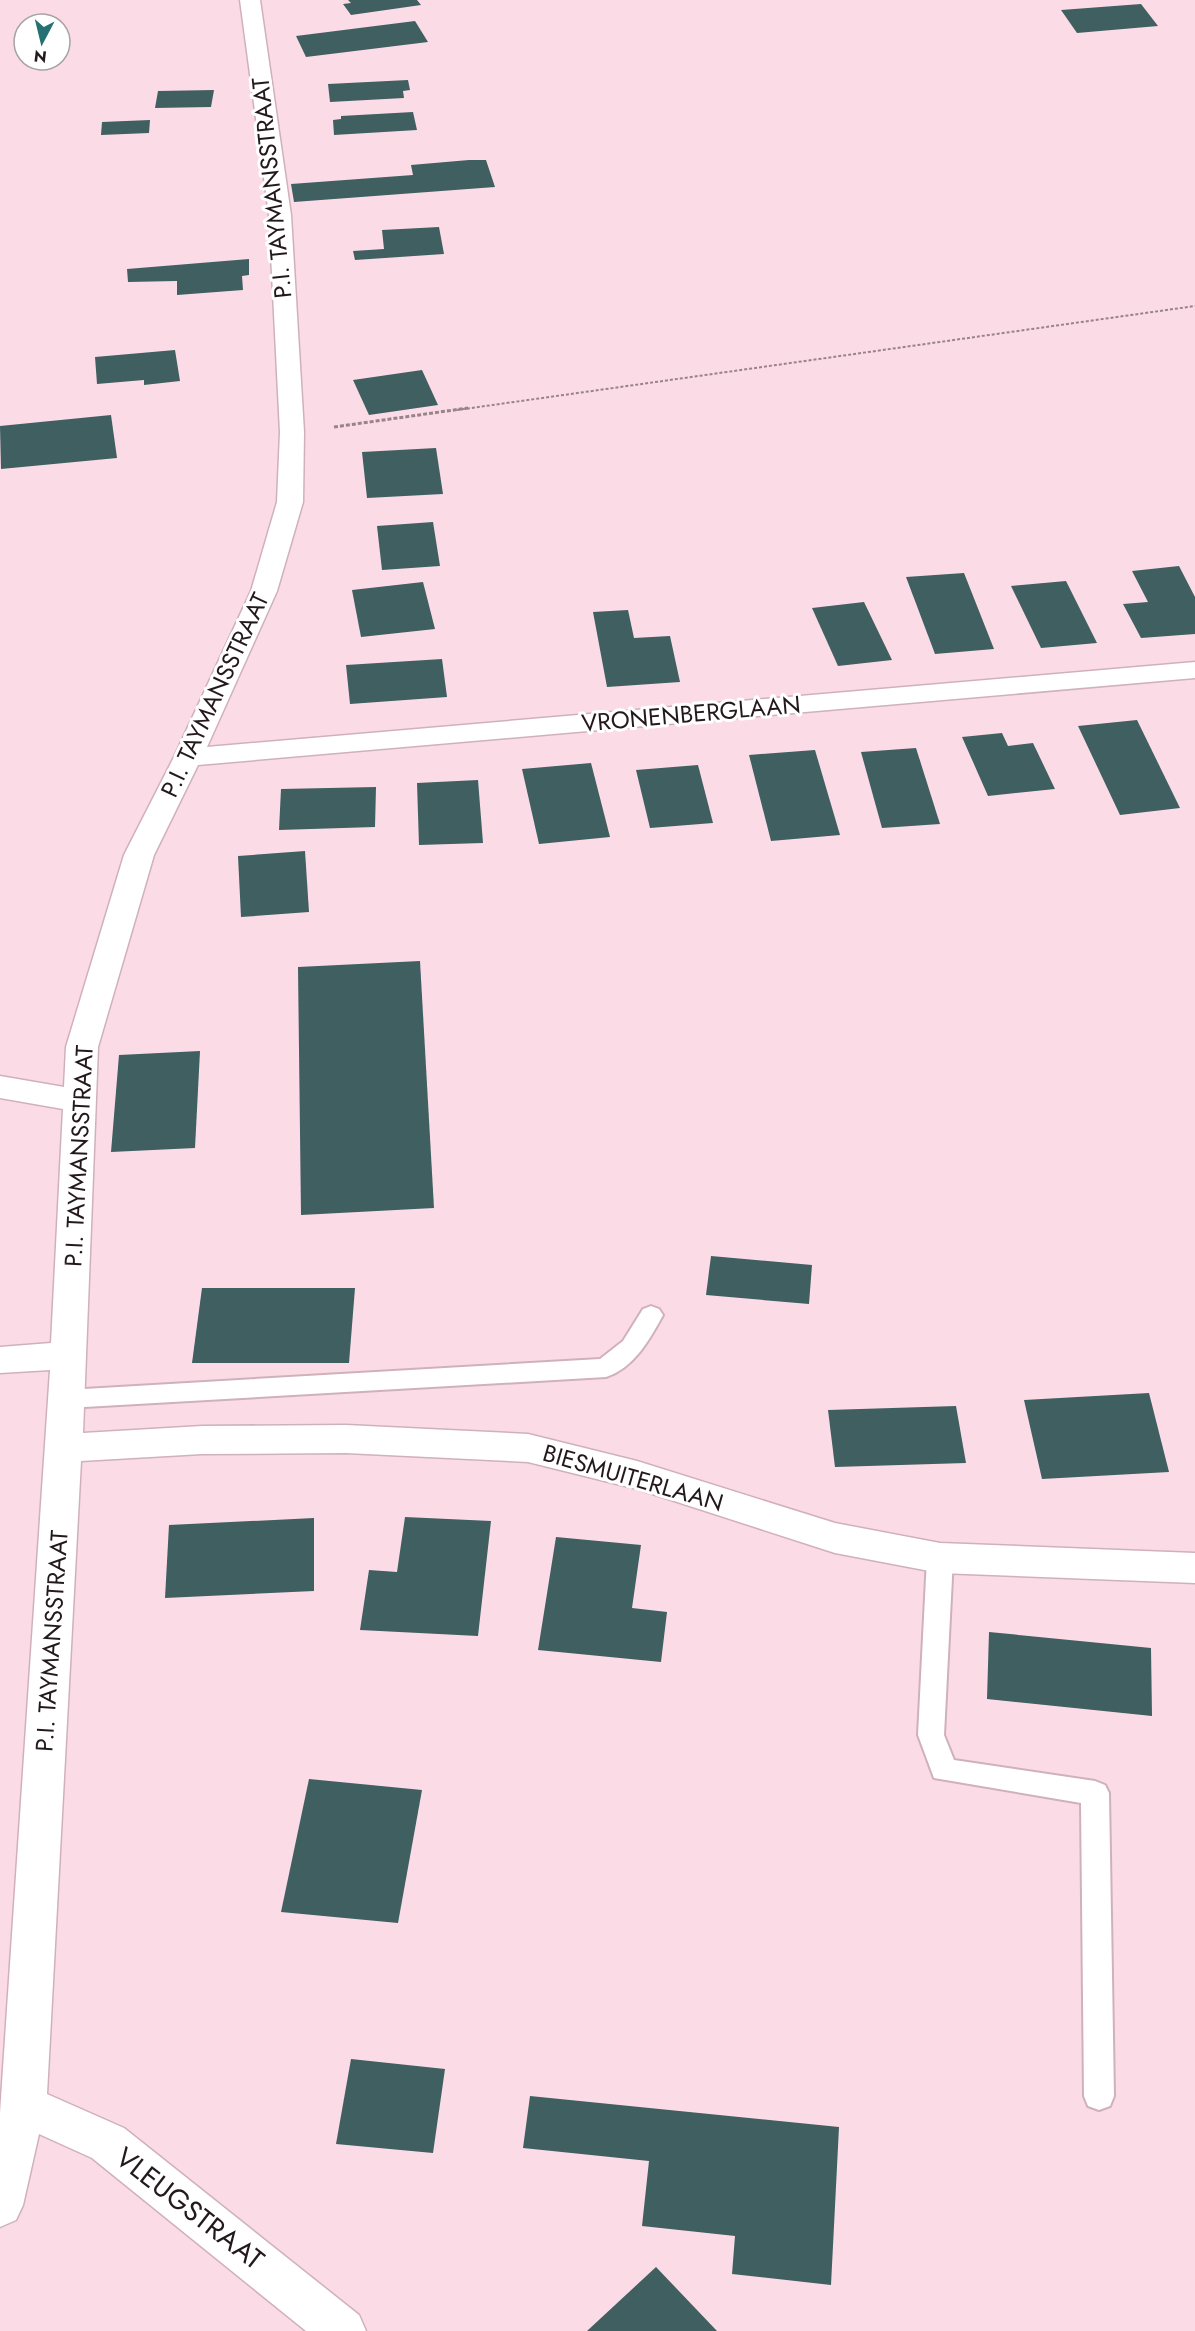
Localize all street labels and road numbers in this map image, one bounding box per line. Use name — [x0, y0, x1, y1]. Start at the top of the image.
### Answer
street label: P.I. TAYMANSSTRAAT — [242, 76, 301, 300]
street label: P.I. TAYMANSSTRAAT — [152, 587, 277, 803]
street label: VRONENBERGLAAN — [580, 686, 802, 741]
street label: P.I. TAYMANSSTRAAT — [55, 1044, 102, 1268]
street label: BIESMUITERLAAN — [539, 1435, 728, 1520]
street label: P.I. TAYMANSSTRAAT — [26, 1529, 77, 1753]
street label: VLEUGSTRAAT — [107, 2137, 273, 2280]

